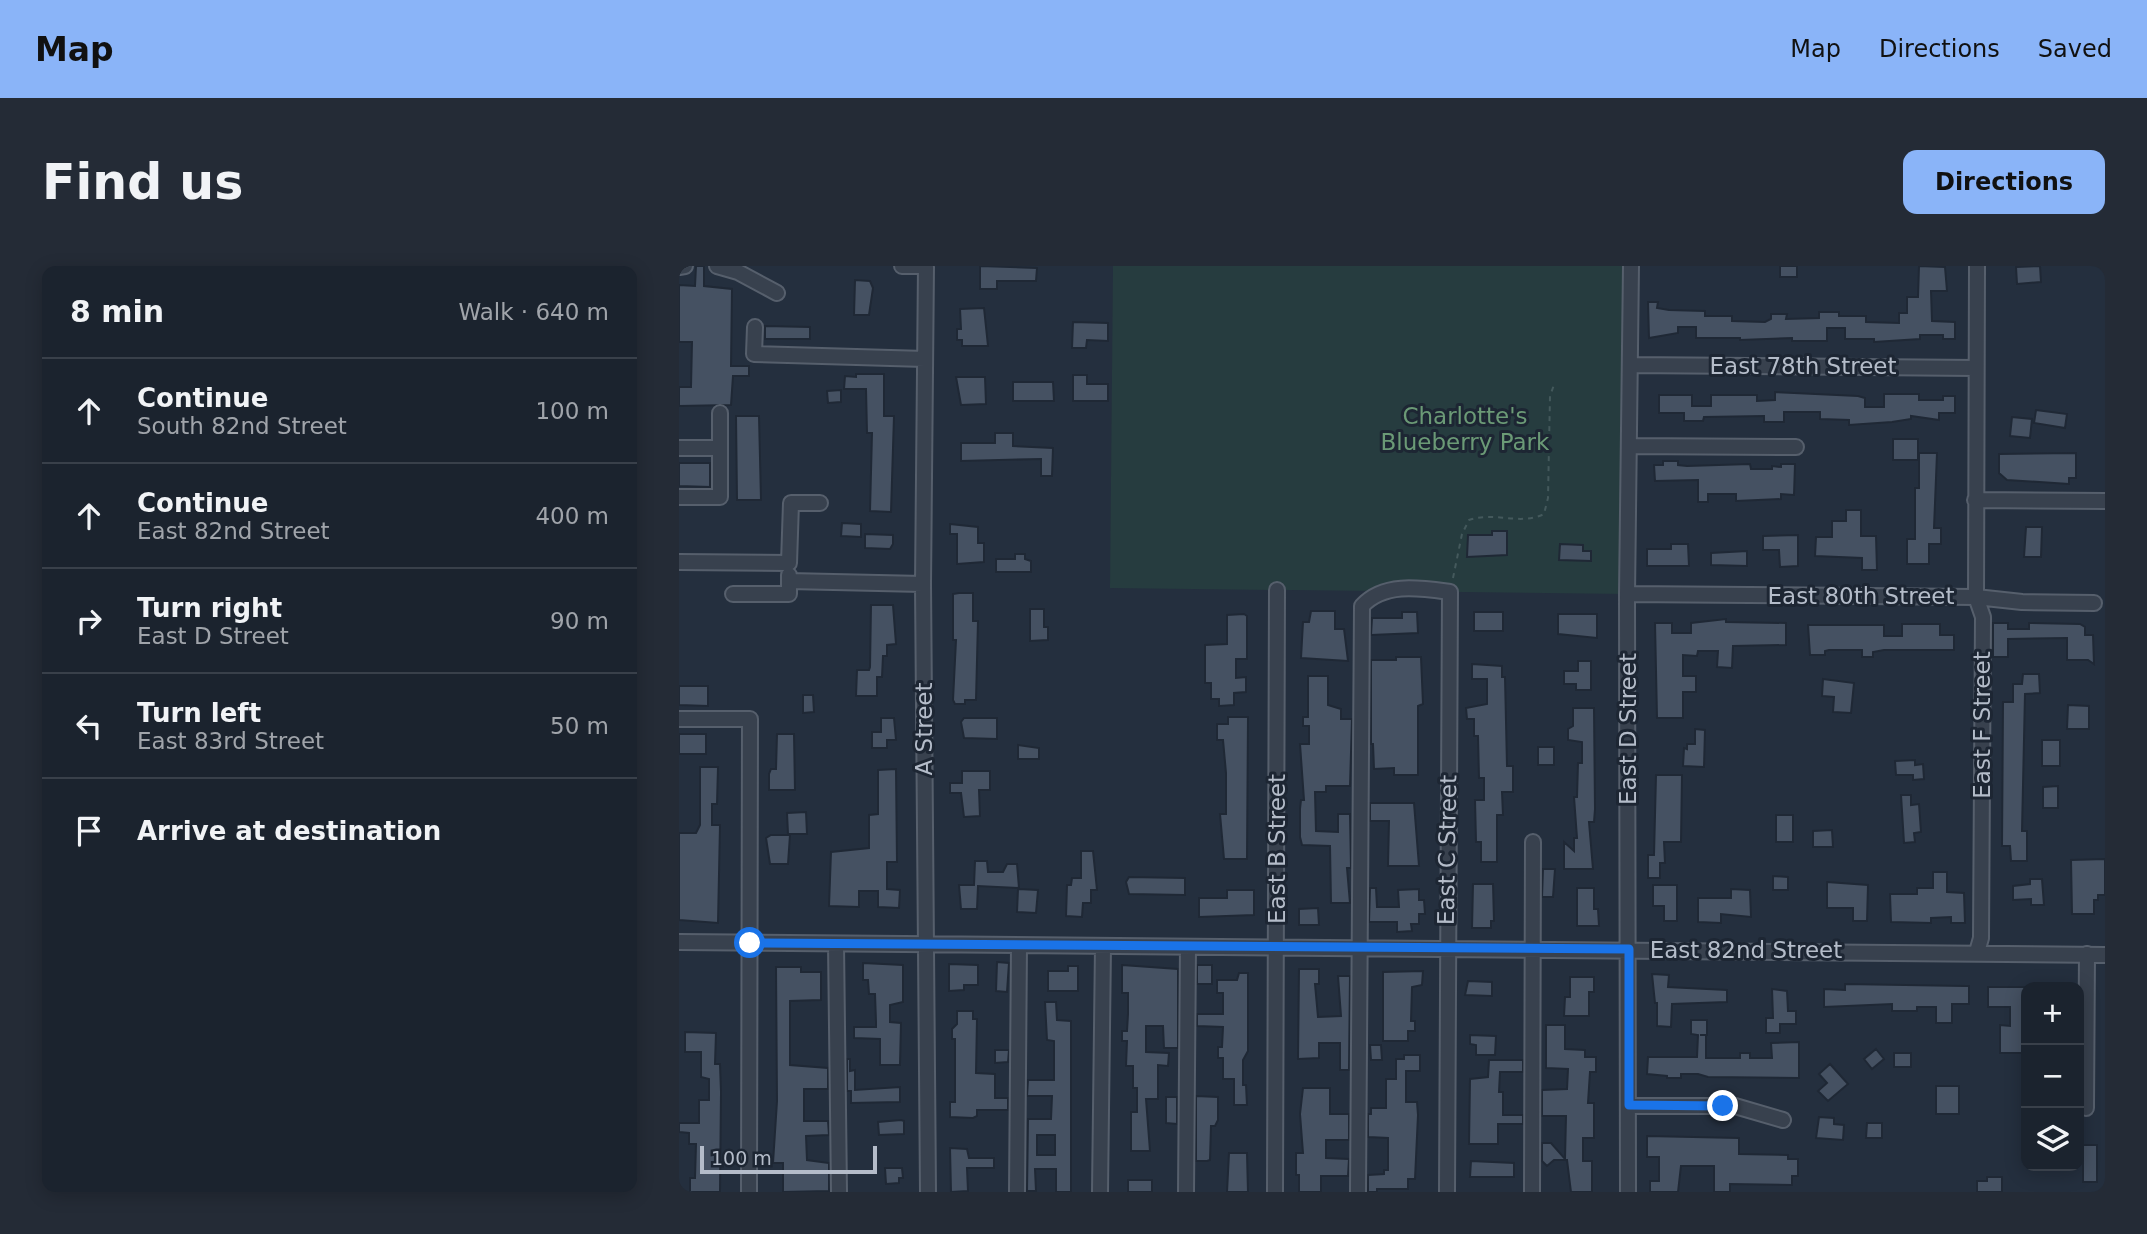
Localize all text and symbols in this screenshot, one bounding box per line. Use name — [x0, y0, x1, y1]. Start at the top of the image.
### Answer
text: Map — [35, 30, 114, 69]
text: Map — [1790, 35, 1841, 63]
text: Directions — [1879, 35, 2000, 63]
text: Saved — [2038, 35, 2112, 63]
button: Directions — [1903, 150, 2105, 214]
text: Find us — [42, 154, 243, 211]
text: 8 min — [70, 294, 164, 329]
text: Walk · 640 m — [458, 299, 609, 325]
street label: East 78th Street — [1710, 353, 1897, 379]
text: Continue — [137, 383, 268, 413]
icon: ahead — [70, 392, 108, 430]
text: 100 m — [535, 398, 609, 424]
park label: Charlotte's Blueberry Park — [1381, 403, 1550, 455]
text: South 82nd Street — [137, 413, 347, 439]
text: Continue — [137, 488, 268, 518]
icon: ahead — [70, 497, 108, 535]
text: 400 m — [535, 503, 609, 529]
text: East 82nd Street — [137, 518, 330, 544]
street label: East 80th Street — [1768, 583, 1955, 609]
text: Turn right — [137, 593, 282, 623]
icon: right — [70, 602, 108, 640]
text: 90 m — [550, 608, 609, 634]
text: East D Street — [137, 623, 289, 649]
street label: East F Street — [1969, 651, 1995, 799]
street label: East D Street — [1615, 653, 1641, 805]
street label: A Street — [911, 683, 937, 775]
text: Turn left — [137, 698, 261, 728]
icon: left — [70, 707, 108, 745]
text: 50 m — [550, 713, 609, 739]
text: East 83rd Street — [137, 728, 324, 754]
street label: East B Street — [1264, 774, 1290, 924]
street label: East C Street — [1433, 775, 1461, 925]
icon: arrive — [70, 812, 108, 850]
text: Arrive at destination — [137, 816, 441, 846]
route start — [734, 927, 765, 958]
street label: East 82nd Street — [1650, 937, 1842, 963]
map controls — [2021, 982, 2084, 1171]
button: + — [2021, 982, 2084, 1045]
button: − — [2021, 1045, 2084, 1108]
route end — [1707, 1090, 1738, 1121]
button: layers — [2021, 1108, 2084, 1171]
scale bar — [700, 1143, 877, 1175]
text: 100 m — [711, 1147, 772, 1169]

